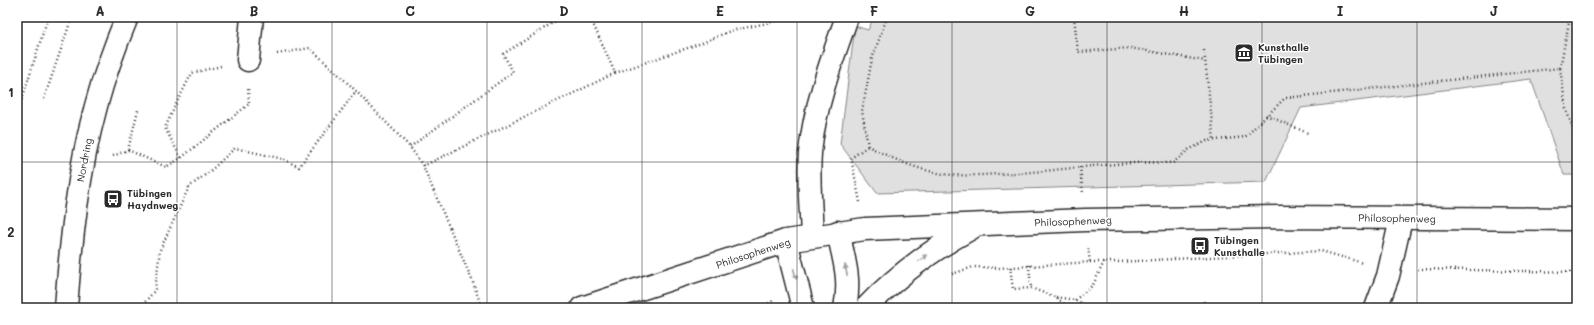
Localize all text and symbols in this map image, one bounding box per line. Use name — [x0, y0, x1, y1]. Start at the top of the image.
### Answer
text: A — [95, 2, 105, 19]
text: B — [250, 2, 259, 19]
text: C — [405, 2, 415, 19]
text: D — [559, 2, 569, 19]
text: E — [716, 2, 724, 19]
text: F — [870, 2, 878, 19]
text: G — [1025, 2, 1035, 19]
text: H — [1179, 2, 1189, 19]
text: I — [1337, 2, 1344, 19]
text: J — [1490, 2, 1498, 19]
place label: Kunsthalle Tübingen — [1258, 40, 1309, 66]
museum icon: Kunsthalle Tübingen — [1233, 42, 1255, 64]
text: 1 — [8, 83, 14, 100]
street label: Nordring — [73, 137, 95, 183]
place label: Tübingen Haydnweg — [127, 186, 178, 212]
bus stop icon: Tübingen Haydnweg — [102, 188, 124, 210]
street label: Philosophenweg — [1358, 210, 1436, 226]
street label: Philosophenweg — [1034, 213, 1112, 229]
text: 2 — [7, 223, 15, 240]
place label: Tübingen Kunsthalle — [1214, 233, 1265, 259]
street label: Philosophenweg — [714, 234, 792, 272]
bus stop icon: Tübingen Kunsthalle — [1189, 235, 1211, 257]
one-way arrow — [918, 254, 929, 263]
one-way arrow — [843, 264, 849, 276]
one-way arrow — [792, 268, 798, 280]

